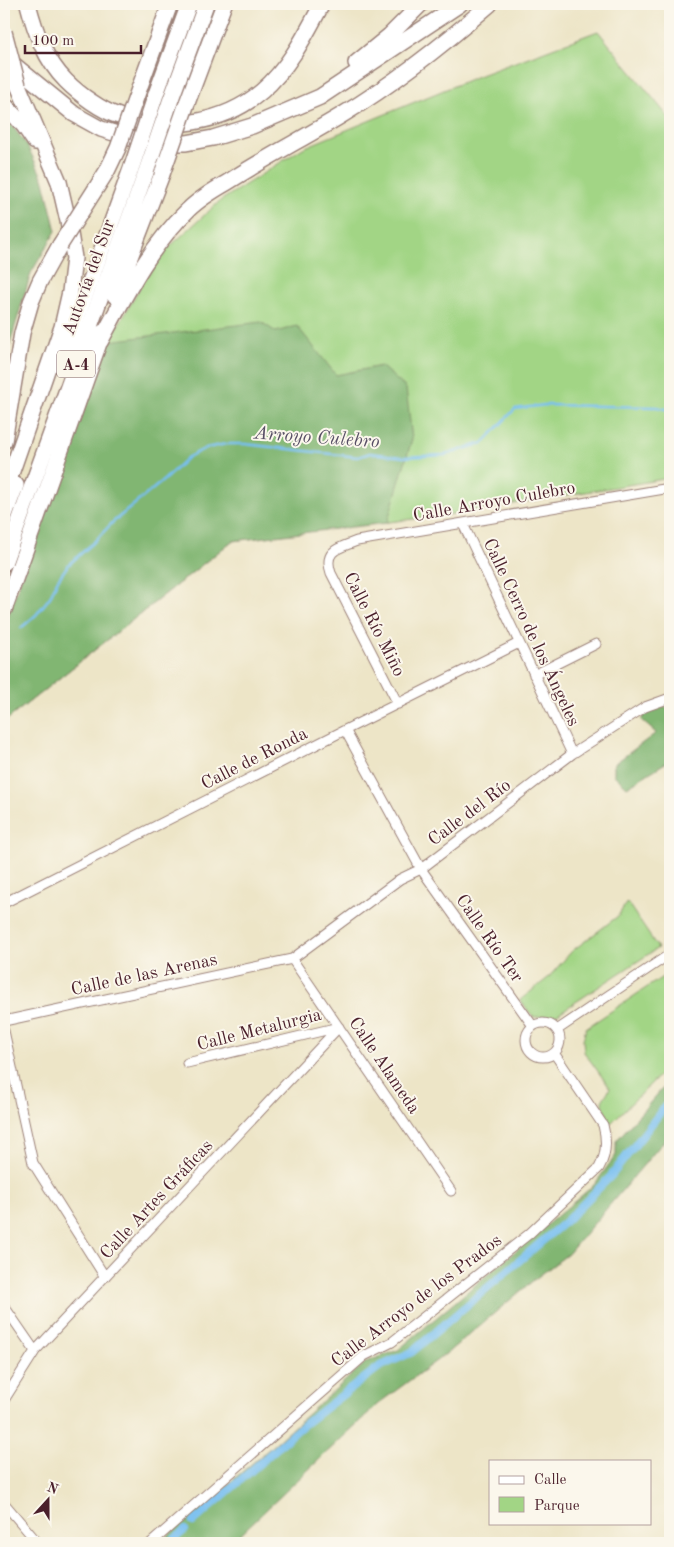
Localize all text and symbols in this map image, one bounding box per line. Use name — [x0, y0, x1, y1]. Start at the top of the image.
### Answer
scale bar — [25, 22, 141, 54]
text: 100 m — [32, 34, 74, 49]
street label: Autovía del Sur — [60, 216, 118, 338]
road number: A-4 — [57, 350, 95, 378]
water label: Arroyo Culebro — [252, 425, 380, 452]
street label: Calle Arroyo Culebro — [412, 479, 577, 525]
street label: Calle Cerro de los Ángeles — [480, 534, 586, 729]
street label: Calle Río Miño — [340, 569, 408, 680]
street label: Calle de Ronda — [198, 724, 311, 793]
street label: Calle del Río — [425, 776, 514, 850]
street label: Calle Río Ter — [452, 891, 526, 986]
street label: Calle de las Arenas — [69, 951, 219, 999]
street label: Calle Metalurgia — [195, 1006, 324, 1054]
street label: Calle Alameda — [345, 1014, 423, 1117]
street label: Calle Artes Gráficas — [97, 1136, 217, 1263]
street label: Calle Arroyo de los Prados — [328, 1231, 505, 1371]
legend — [489, 1460, 652, 1524]
text: Calle — [534, 1473, 567, 1488]
north arrow — [22, 1474, 72, 1524]
text: N — [45, 1480, 60, 1497]
text: Parque — [534, 1499, 580, 1514]

